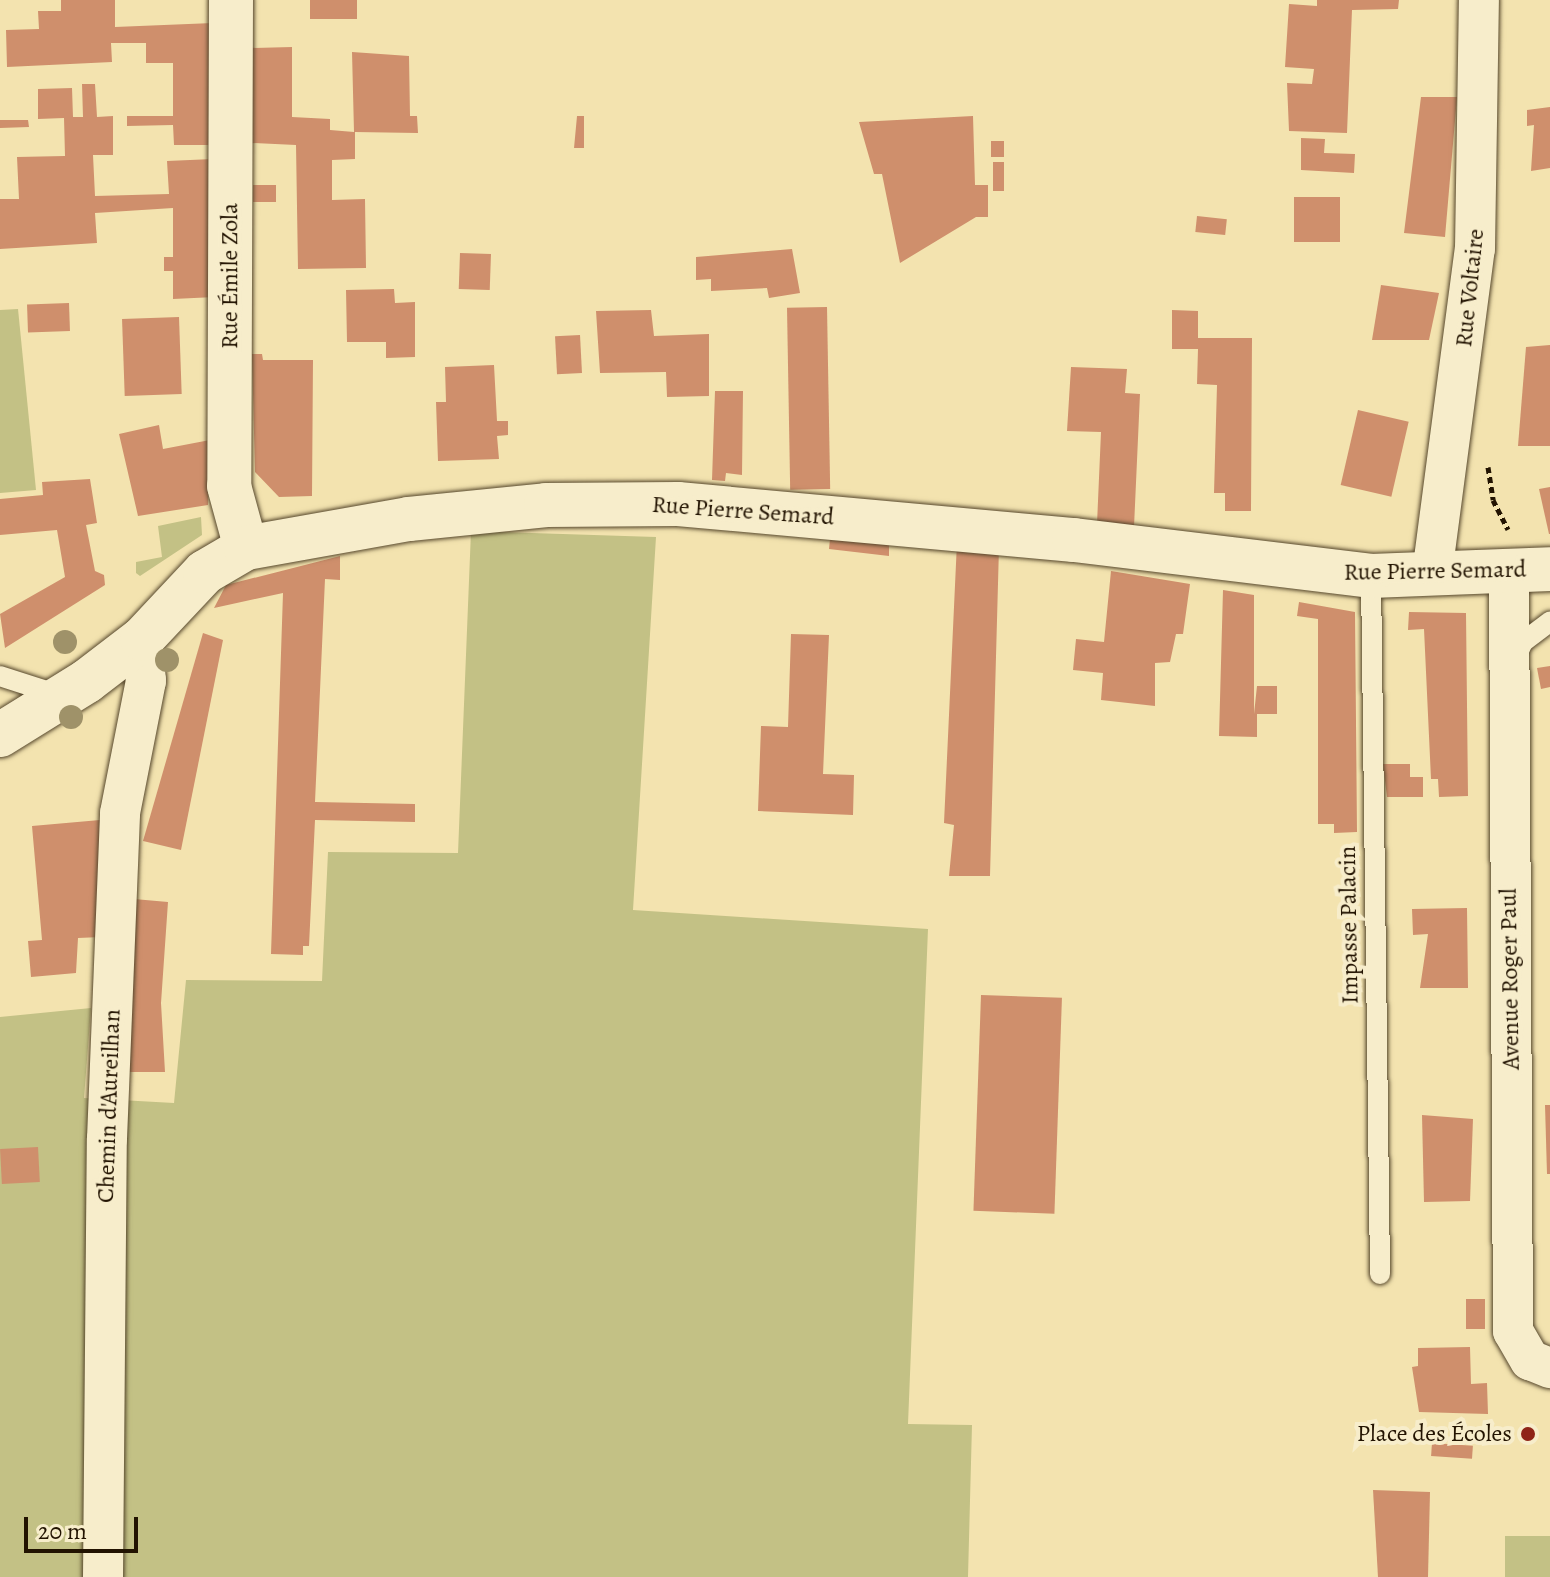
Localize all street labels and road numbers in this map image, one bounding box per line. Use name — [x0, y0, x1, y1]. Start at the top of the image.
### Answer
street label: Rue Émile Zola — [216, 203, 244, 349]
street label: Rue Voltaire — [1449, 227, 1491, 349]
street label: Rue Pierre Semard — [651, 490, 835, 532]
street label: Rue Pierre Semard — [1343, 555, 1527, 587]
street label: Impasse Palacin — [1333, 846, 1365, 1004]
street label: Avenue Roger Paul — [1494, 888, 1526, 1070]
street label: Chemin d'Aureilhan — [91, 1009, 127, 1203]

